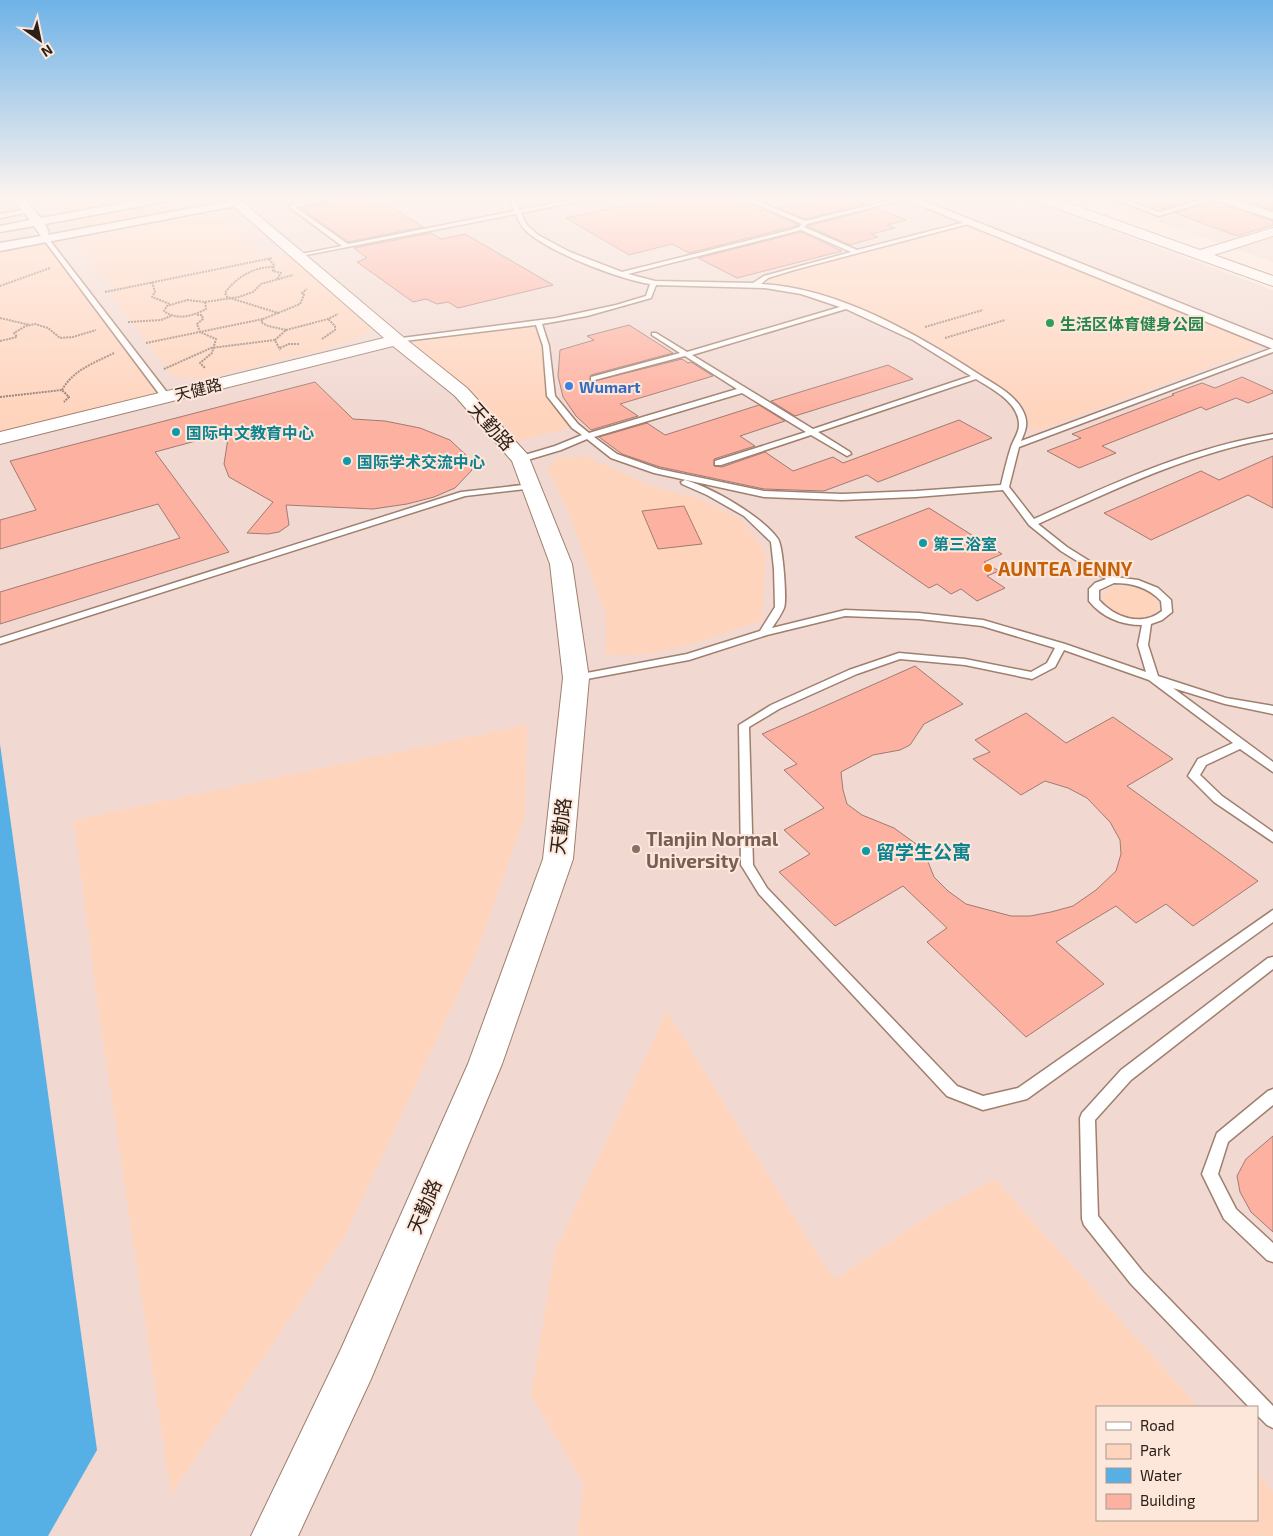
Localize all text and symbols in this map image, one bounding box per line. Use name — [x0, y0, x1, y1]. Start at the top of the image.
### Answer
north arrow — [15, 15, 65, 65]
text: N — [38, 41, 56, 61]
place label: 生活区体育健身公园 — [1060, 314, 1204, 333]
marker: 生活区体育健身公园 — [1044, 317, 1056, 329]
street label: 天健路 — [172, 374, 224, 404]
place label: Wumart — [579, 377, 641, 396]
marker: Wumart — [563, 380, 575, 392]
street label: 天勤路 — [464, 397, 520, 455]
place label: 国际中文教育中心 — [186, 423, 314, 442]
marker: 国际中文教育中心 — [170, 426, 182, 438]
place label: 国际学术交流中心 — [357, 452, 485, 471]
marker: 国际学术交流中心 — [341, 455, 353, 467]
place label: 第三浴室 — [933, 534, 997, 553]
marker: 第三浴室 — [917, 537, 929, 549]
place label: AUNTEA JENNY — [998, 557, 1133, 580]
marker: AUNTEA JENNY — [982, 562, 994, 574]
street label: 天勤路 — [545, 796, 575, 856]
place label: TIanjin Normal University — [646, 827, 779, 873]
place label: 留学生公寓 — [876, 840, 971, 863]
marker: TIanjin Normal University — [630, 843, 642, 855]
marker: 留学生公寓 — [860, 845, 872, 857]
street label: 天勤路 — [402, 1175, 446, 1237]
legend — [1096, 1406, 1258, 1521]
text: Road — [1140, 1416, 1175, 1434]
text: Park — [1140, 1441, 1171, 1459]
text: Water — [1140, 1466, 1182, 1484]
text: Building — [1140, 1491, 1196, 1509]

